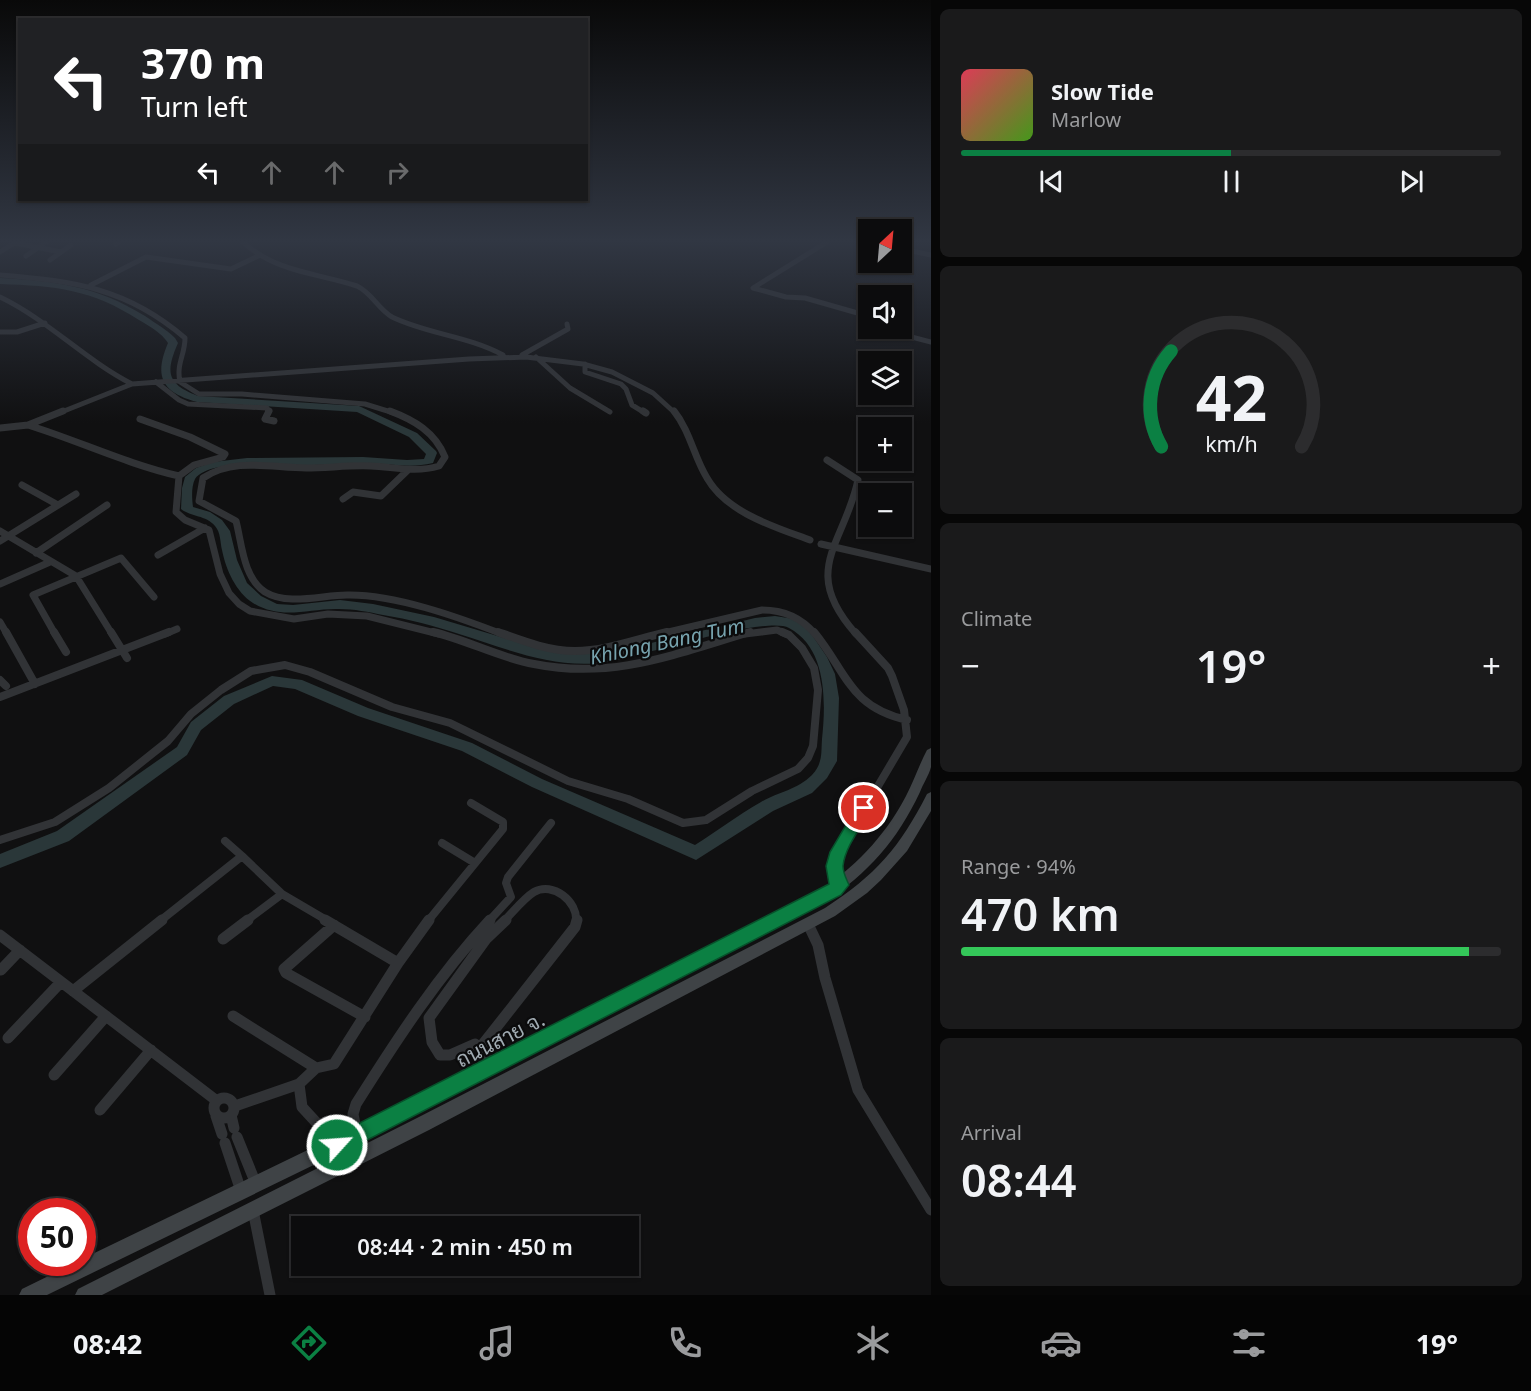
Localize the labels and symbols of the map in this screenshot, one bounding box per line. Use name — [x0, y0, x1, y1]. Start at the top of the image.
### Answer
north arrow — [858, 219, 912, 273]
water label: Khlong Bang Tum — [587, 611, 747, 671]
pin — [838, 782, 889, 833]
street label: ถนนสาย จ. — [451, 1005, 549, 1073]
position arrow — [305, 1113, 369, 1177]
speed limit sign: 50 — [18, 1198, 96, 1276]

